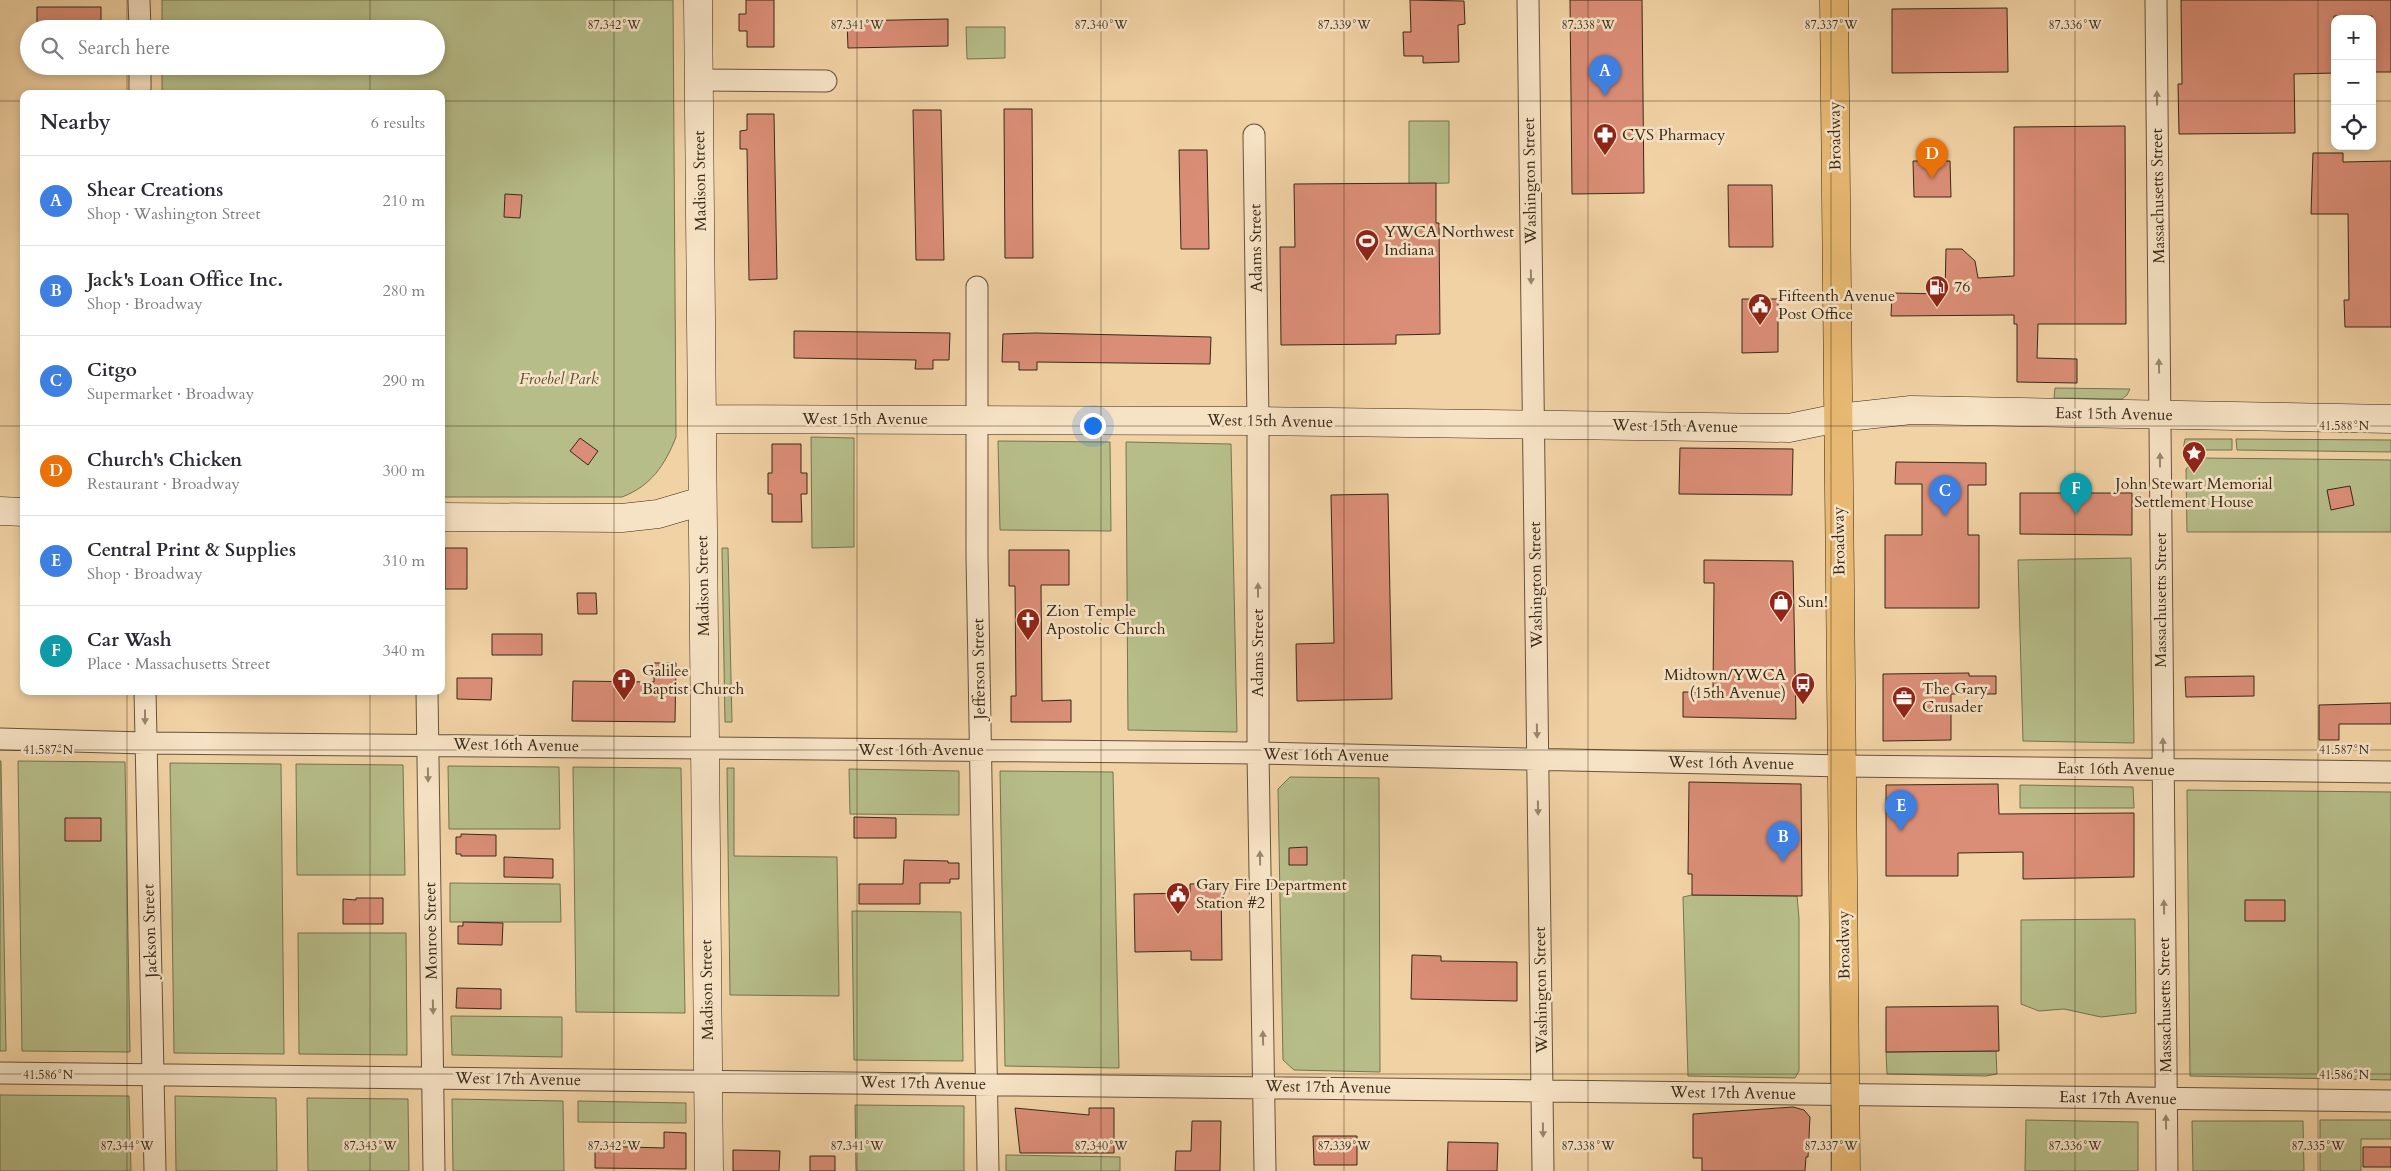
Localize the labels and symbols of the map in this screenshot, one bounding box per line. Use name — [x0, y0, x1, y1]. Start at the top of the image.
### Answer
text: 87.342°W — [587, 17, 641, 33]
text: 87.341°W — [830, 17, 884, 33]
text: 87.340°W — [1074, 17, 1128, 33]
text: 87.339°W — [1317, 17, 1371, 33]
text: 87.338°W — [1561, 17, 1615, 33]
text: 87.337°W — [1804, 17, 1858, 33]
text: 87.336°W — [2048, 17, 2102, 33]
pin: A — [1589, 55, 1621, 96]
one-way arrow — [2152, 90, 2160, 106]
street label: Broadway — [1823, 101, 1847, 171]
street label: Washington Street — [1518, 117, 1542, 246]
pharmacy icon: CVS Pharmacy — [1592, 122, 1618, 156]
place label: CVS Pharmacy — [1622, 124, 1726, 146]
street label: Massachusetts Street — [2146, 128, 2170, 264]
street label: Madison Street — [688, 130, 712, 232]
pin: D — [1916, 138, 1948, 179]
street label: Adams Street — [1244, 204, 1268, 292]
place label: YWCA Northwest Indiana — [1384, 221, 1514, 261]
sports icon: YWCA Northwest Indiana — [1354, 228, 1380, 262]
one-way arrow — [1528, 270, 1536, 286]
fuel station icon: 76 — [1924, 274, 1950, 308]
place label: 76 — [1954, 276, 1970, 298]
place label: Fifteenth Avenue Post Office — [1778, 285, 1895, 325]
public building icon: Fifteenth Avenue Post Office — [1747, 292, 1773, 326]
one-way arrow — [2155, 358, 2163, 374]
park label: Froebel Park — [519, 368, 599, 390]
street label: East 15th Avenue — [2055, 402, 2173, 426]
street label: West 15th Avenue — [801, 408, 928, 430]
street label: West 15th Avenue — [1206, 409, 1333, 433]
your location — [1080, 413, 1106, 439]
street label: West 15th Avenue — [1611, 414, 1738, 438]
text: 41.588°N — [2319, 418, 2370, 434]
place icon: John Stewart Memorial Settlement House — [2181, 440, 2207, 474]
one-way arrow — [2156, 452, 2164, 468]
pin: F — [2060, 473, 2092, 514]
place label: John Stewart Memorial Settlement House — [2113, 473, 2273, 513]
pin: C — [1929, 475, 1961, 516]
street label: Broadway — [1827, 506, 1851, 576]
street label: Washington Street — [1524, 521, 1548, 650]
street label: Massachusetts Street — [2150, 532, 2172, 668]
street label: Madison Street — [691, 535, 715, 637]
one-way arrow — [1254, 582, 1262, 598]
shop icon: Sun! — [1768, 589, 1794, 623]
place label: Sun! — [1798, 591, 1828, 613]
place label: Zion Temple Apostolic Church — [1046, 600, 1166, 640]
church icon: Zion Temple Apostolic Church — [1015, 607, 1041, 641]
street label: Adams Street — [1247, 609, 1269, 697]
street label: Jefferson Street — [967, 618, 991, 722]
place label: Galilee Baptist Church — [642, 660, 744, 700]
place label: Midtown/YWCA (15th Avenue) — [1664, 664, 1787, 704]
church icon: Galilee Baptist Church — [611, 667, 637, 701]
bus stop icon: Midtown/YWCA (15th Avenue) — [1790, 671, 1816, 705]
place label: The Gary Crusader — [1922, 678, 1988, 718]
office icon: The Gary Crusader — [1891, 685, 1917, 719]
one-way arrow — [141, 709, 149, 725]
one-way arrow — [1534, 723, 1542, 739]
street label: West 16th Avenue — [452, 733, 579, 757]
one-way arrow — [2159, 737, 2167, 753]
street label: West 16th Avenue — [857, 739, 984, 761]
text: 41.587°N — [23, 742, 74, 758]
text: 41.587°N — [2319, 742, 2370, 758]
street label: West 16th Avenue — [1262, 743, 1389, 767]
street label: West 16th Avenue — [1667, 751, 1794, 775]
street label: East 16th Avenue — [2057, 757, 2175, 781]
one-way arrow — [425, 767, 433, 783]
pin: E — [1885, 790, 1917, 831]
one-way arrow — [1535, 800, 1543, 816]
pin: B — [1767, 821, 1799, 862]
one-way arrow — [1256, 850, 1264, 866]
place label: Gary Fire Department Station #2 — [1196, 874, 1347, 914]
public building icon: Gary Fire Department Station #2 — [1165, 881, 1191, 915]
street label: Monroe Street — [419, 882, 443, 980]
street label: Jackson Street — [137, 884, 163, 980]
one-way arrow — [2160, 899, 2168, 915]
street label: Broadway — [1832, 910, 1856, 980]
street label: Washington Street — [1529, 926, 1553, 1055]
street label: Massachusetts Street — [2153, 937, 2177, 1073]
street label: Madison Street — [695, 939, 719, 1041]
one-way arrow — [429, 1000, 437, 1016]
one-way arrow — [1258, 1030, 1266, 1046]
text: 41.586°N — [23, 1067, 74, 1083]
street label: West 17th Avenue — [454, 1067, 581, 1091]
text: 41.586°N — [2319, 1067, 2370, 1083]
street label: West 17th Avenue — [859, 1071, 986, 1095]
street label: West 17th Avenue — [1264, 1075, 1391, 1099]
street label: West 17th Avenue — [1669, 1081, 1796, 1105]
street label: East 17th Avenue — [2059, 1086, 2177, 1110]
one-way arrow — [2162, 1114, 2170, 1130]
one-way arrow — [1539, 1123, 1547, 1139]
text: 87.344°W — [100, 1138, 154, 1154]
text: 87.343°W — [343, 1138, 397, 1154]
text: 87.342°W — [587, 1138, 641, 1154]
text: 87.341°W — [830, 1138, 884, 1154]
text: 87.340°W — [1074, 1138, 1128, 1154]
text: 87.339°W — [1317, 1138, 1371, 1154]
text: 87.338°W — [1561, 1138, 1615, 1154]
text: 87.337°W — [1804, 1138, 1858, 1154]
text: 87.336°W — [2048, 1138, 2102, 1154]
text: 87.335°W — [2291, 1138, 2345, 1154]

